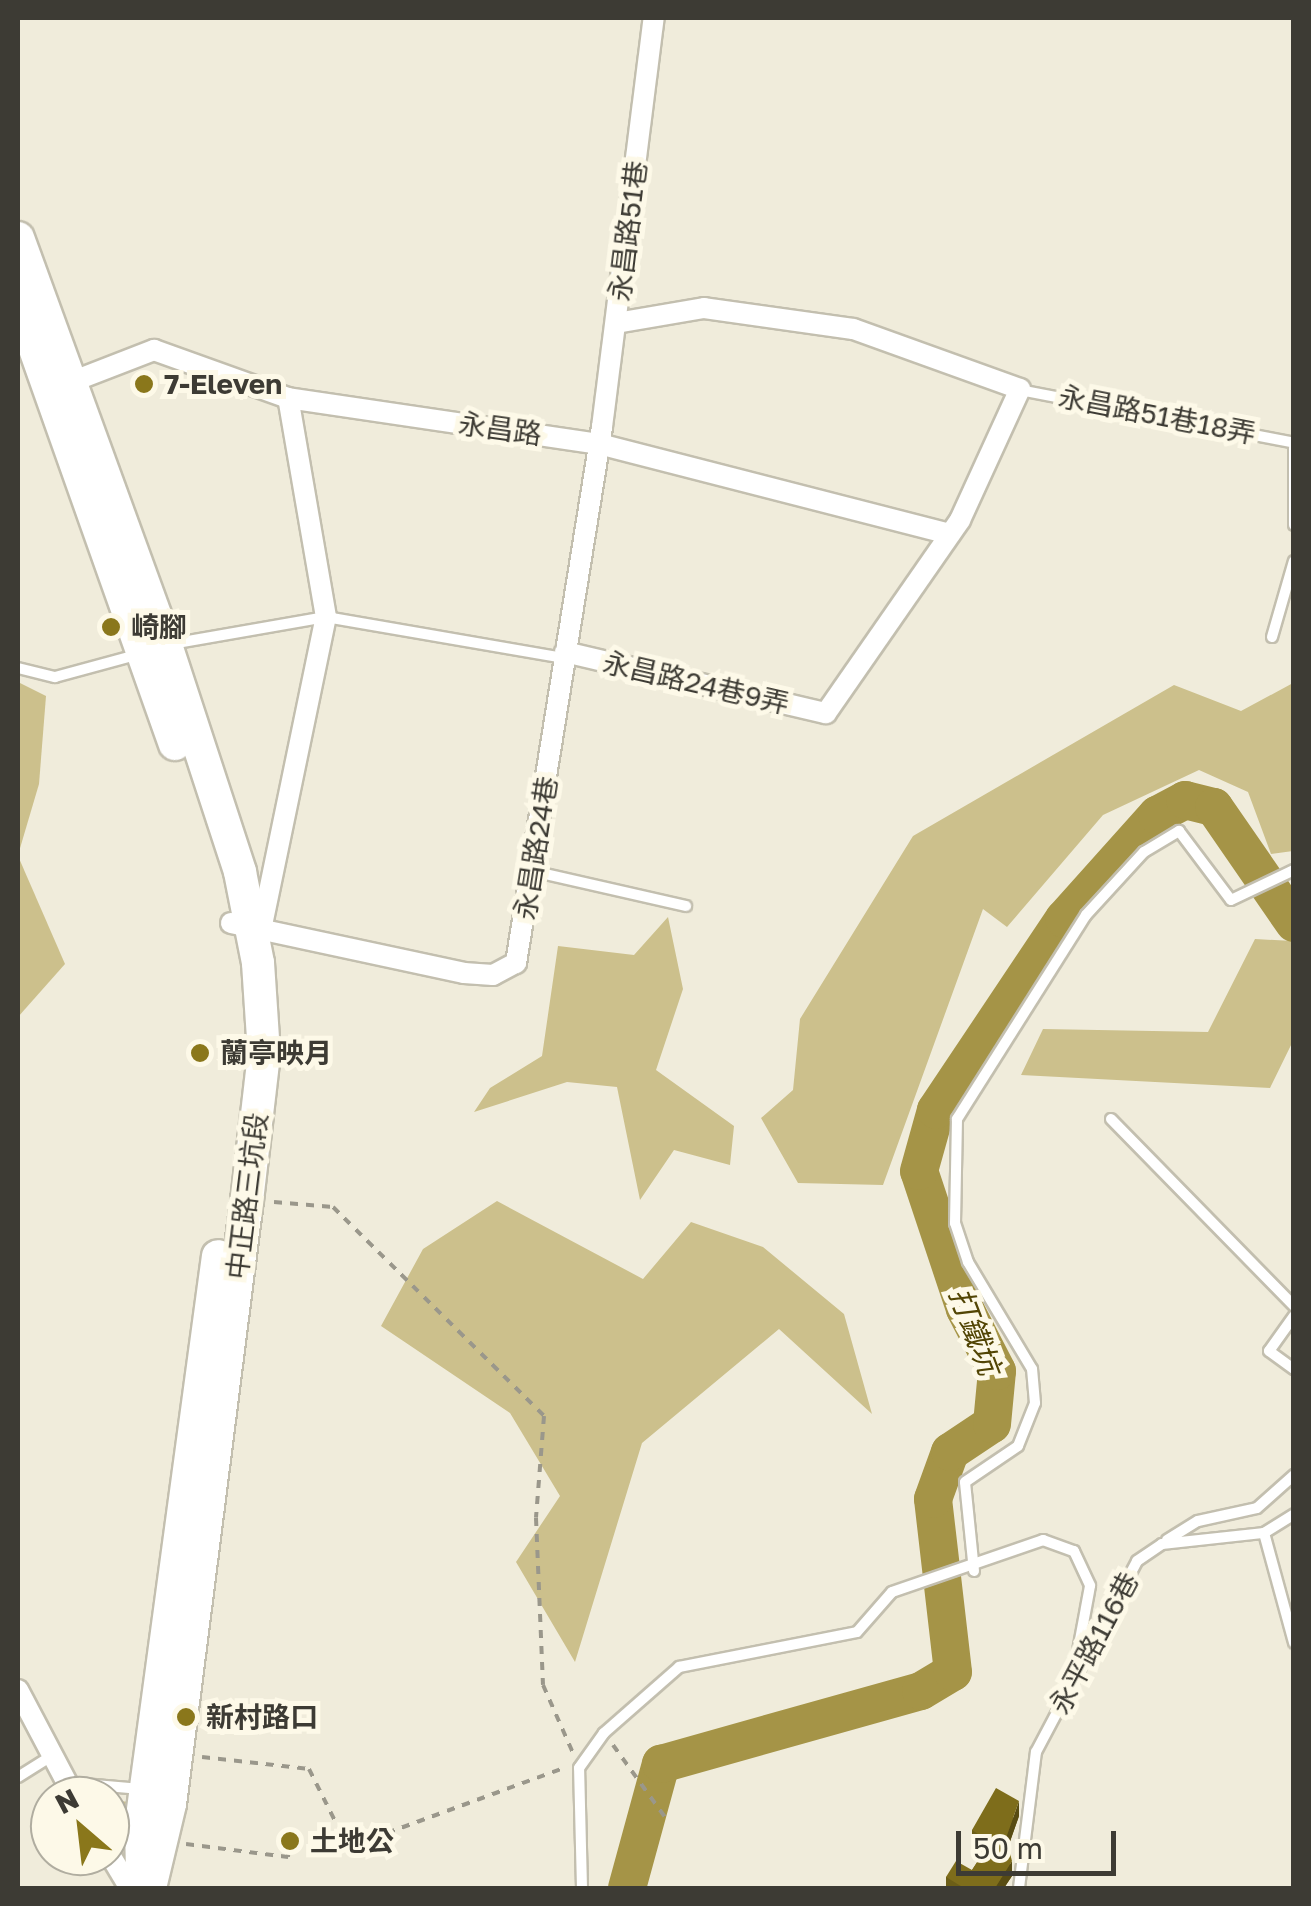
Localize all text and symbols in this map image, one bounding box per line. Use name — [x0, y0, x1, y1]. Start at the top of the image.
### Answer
street label: 永昌路51巷 — [603, 159, 653, 303]
place label: 7-Eleven — [164, 367, 282, 401]
marker: 7-Eleven — [133, 373, 155, 395]
street label: 永昌路51巷18弄 — [1055, 379, 1259, 451]
street label: 永昌路 — [456, 407, 544, 451]
place label: 崎腳 — [131, 610, 187, 644]
marker: 崎腳 — [100, 616, 122, 638]
street label: 永昌路24巷9弄 — [600, 645, 792, 721]
street label: 永昌路24巷 — [508, 774, 564, 922]
place label: 蘭亭映月 — [220, 1036, 332, 1070]
marker: 蘭亭映月 — [189, 1042, 211, 1064]
street label: 中正路三坑段 — [220, 1111, 274, 1281]
water label: 打鐵坑 — [942, 1283, 1008, 1379]
street label: 永平路116巷 — [1043, 1566, 1145, 1720]
place label: 新村路口 — [206, 1700, 318, 1734]
marker: 新村路口 — [175, 1706, 197, 1728]
north arrow — [30, 1776, 130, 1876]
text: N — [49, 1781, 84, 1820]
scale bar — [961, 1811, 1121, 1873]
place label: 土地公 — [310, 1824, 394, 1858]
marker: 土地公 — [279, 1830, 301, 1852]
text: 50 m — [973, 1830, 1043, 1866]

